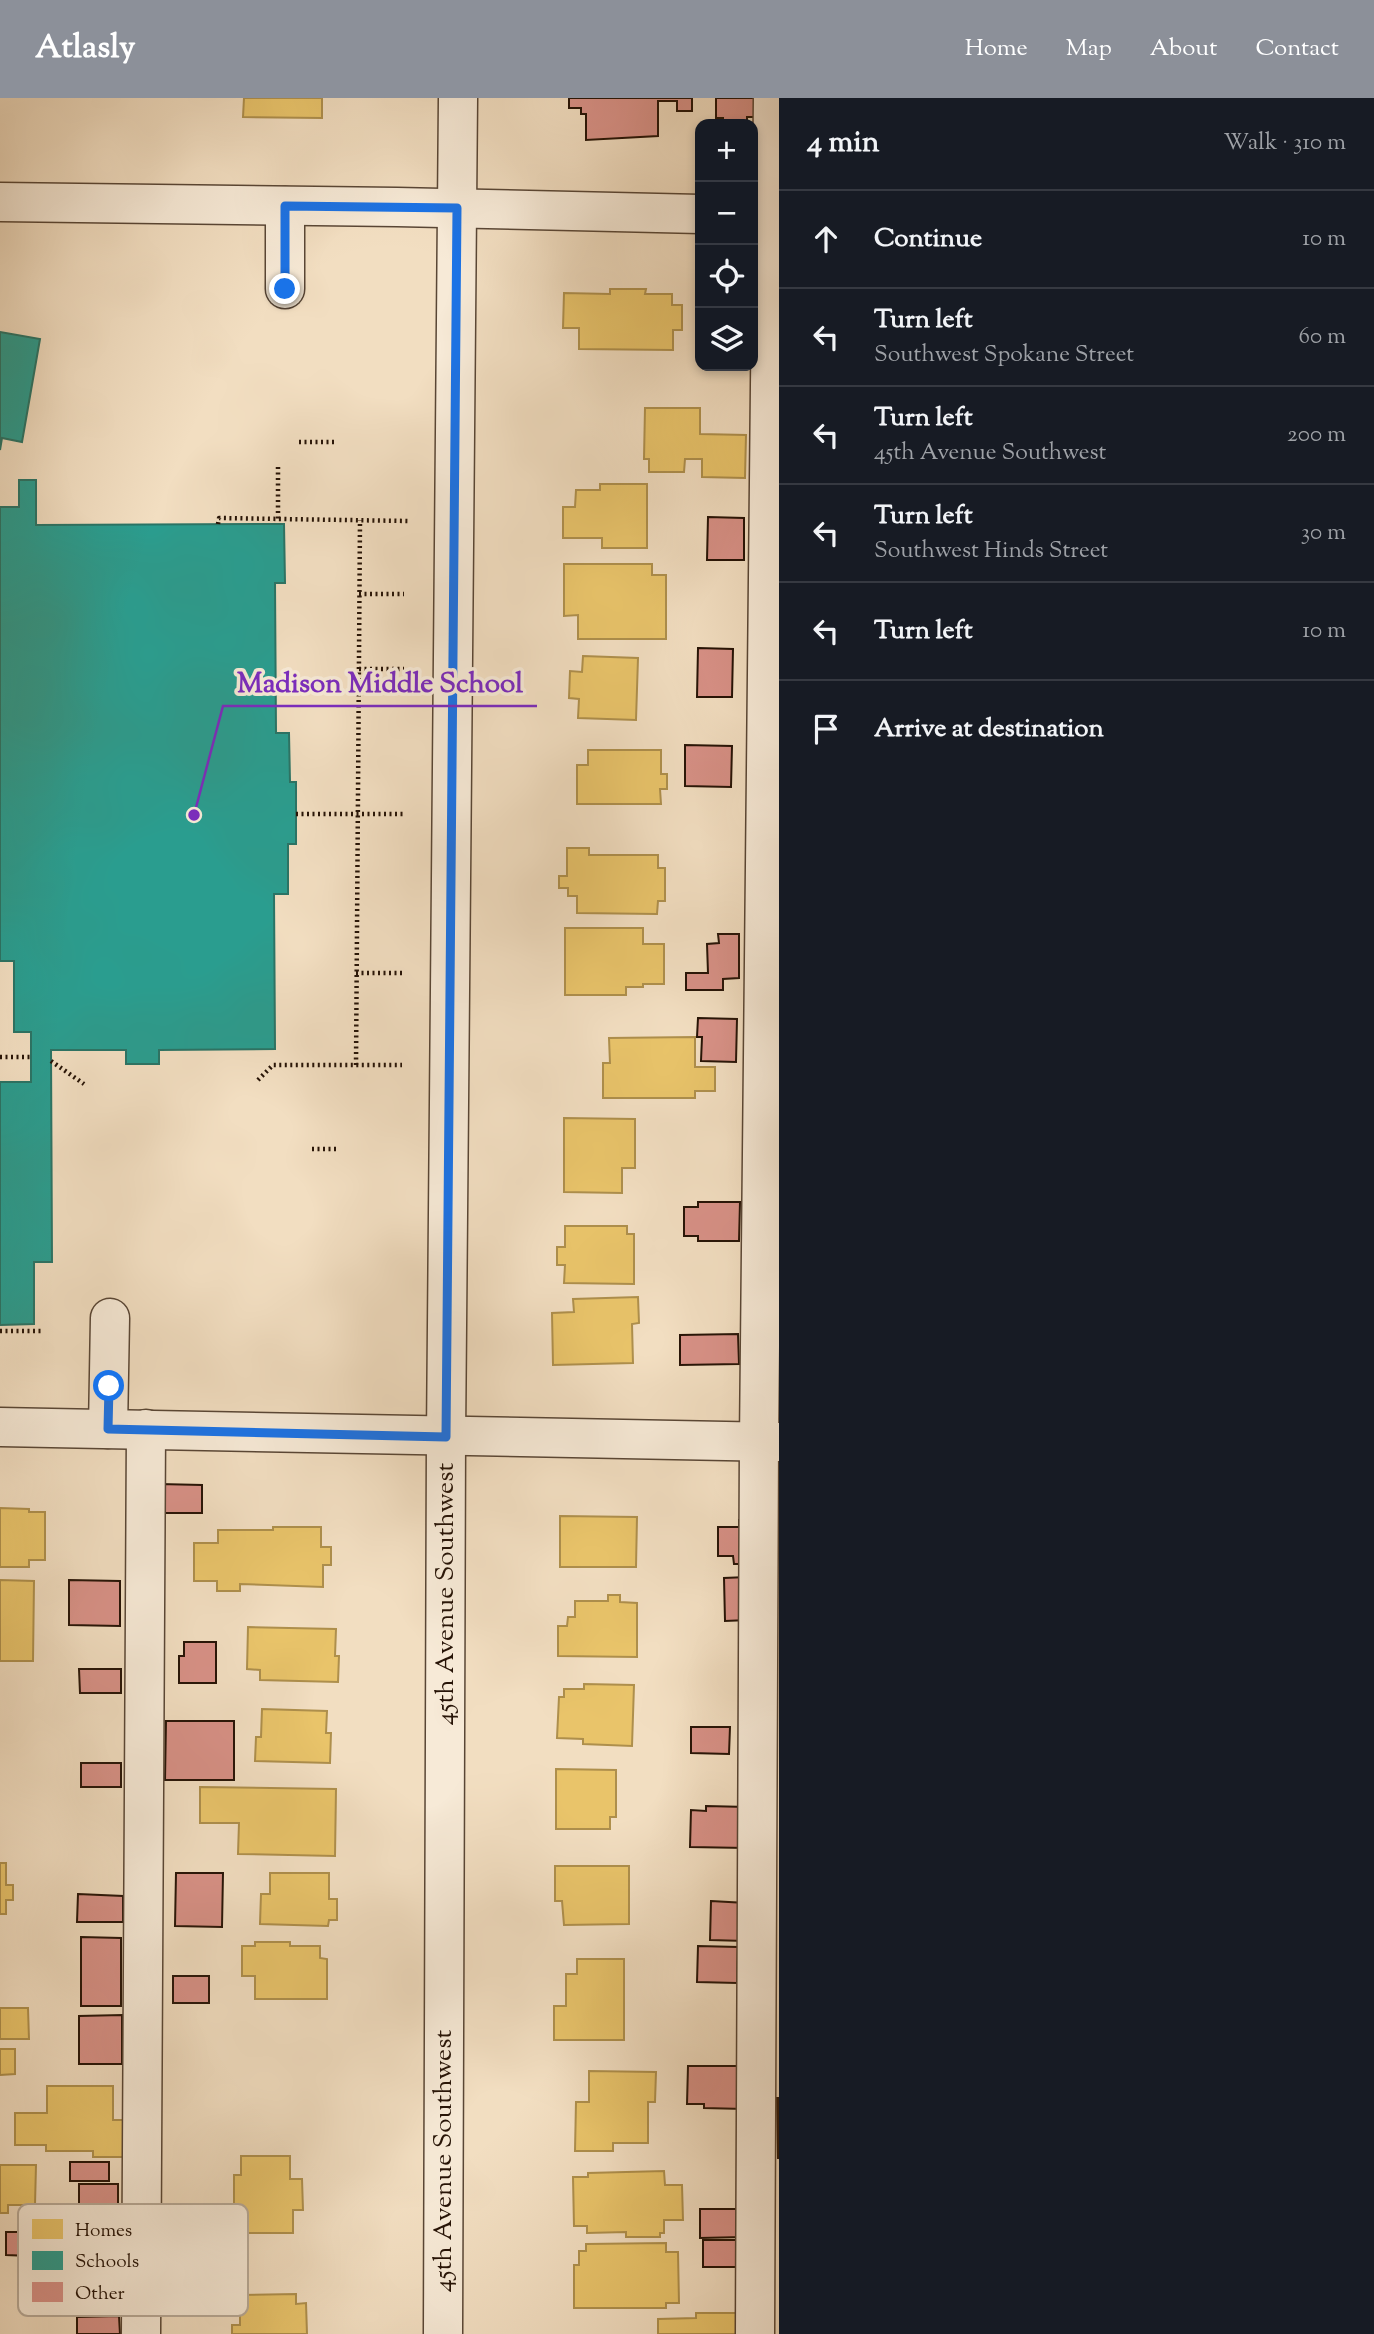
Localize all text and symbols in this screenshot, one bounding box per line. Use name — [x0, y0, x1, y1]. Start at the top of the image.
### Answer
text: Atlasly — [35, 25, 135, 73]
text: Home — [965, 32, 1028, 66]
text: Map — [1066, 32, 1112, 66]
text: About — [1150, 32, 1217, 66]
text: Contact — [1255, 32, 1339, 66]
map controls — [695, 119, 758, 371]
button: + — [695, 119, 758, 182]
text: 4 min — [807, 122, 880, 165]
text: Walk · 310 m — [1223, 127, 1346, 160]
button: − — [695, 182, 758, 245]
icon: ahead — [807, 220, 845, 258]
text: Continue — [874, 221, 982, 258]
text: 10 m — [1302, 223, 1346, 256]
button: locate — [695, 245, 758, 308]
route end — [269, 273, 300, 304]
text: Turn left — [874, 302, 973, 339]
button: layers — [695, 308, 758, 371]
icon: left — [807, 318, 845, 356]
text: 60 m — [1298, 321, 1346, 354]
text: Southwest Spokane Street — [874, 339, 1134, 372]
text: Turn left — [874, 400, 973, 437]
icon: left — [807, 416, 845, 454]
text: 200 m — [1287, 419, 1346, 452]
text: 45th Avenue Southwest — [874, 437, 1106, 470]
text: Turn left — [874, 498, 973, 535]
icon: left — [807, 514, 845, 552]
text: 30 m — [1301, 517, 1346, 550]
text: Southwest Hinds Street — [874, 535, 1108, 568]
icon: left — [807, 612, 845, 650]
text: Turn left — [874, 613, 973, 650]
text: 10 m — [1302, 615, 1346, 648]
callout: Madison Middle School — [223, 657, 537, 706]
text: Madison Middle School — [237, 665, 523, 705]
icon: arrive — [807, 710, 845, 748]
text: Arrive at destination — [874, 711, 1104, 748]
route start — [93, 1370, 124, 1401]
street label: 45th Avenue Southwest — [428, 1463, 465, 1725]
street label: 45th Avenue Southwest — [426, 2030, 463, 2292]
legend — [18, 2204, 248, 2316]
text: Homes — [75, 2218, 132, 2245]
text: Schools — [75, 2249, 139, 2276]
text: Other — [75, 2281, 125, 2308]

